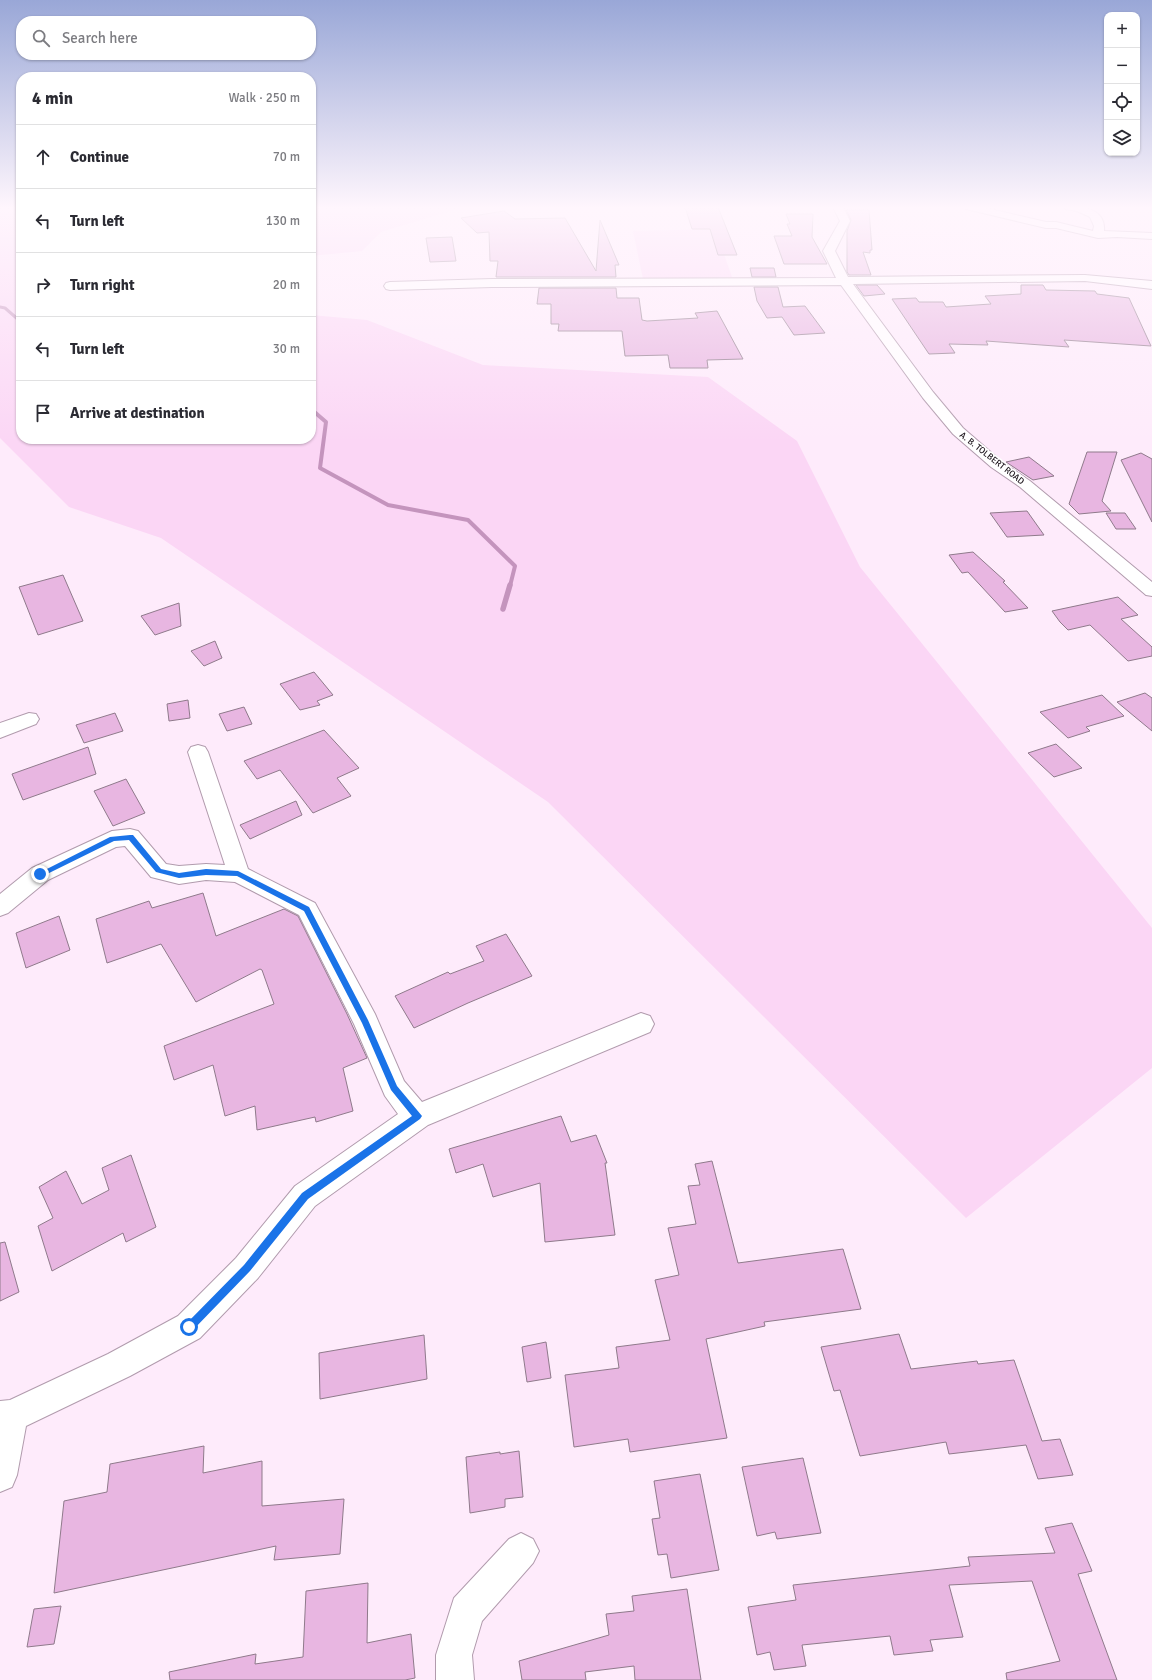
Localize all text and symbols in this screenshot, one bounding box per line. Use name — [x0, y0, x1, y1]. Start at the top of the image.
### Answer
map controls — [1104, 12, 1140, 156]
button: + — [1104, 12, 1140, 48]
search box — [16, 16, 316, 60]
icon: search — [30, 27, 52, 49]
text: Search here — [62, 29, 138, 47]
button: − — [1104, 48, 1140, 84]
button: locate — [1104, 84, 1140, 120]
text: 4 min — [32, 88, 73, 109]
text: Walk · 250 m — [229, 90, 300, 106]
button: layers — [1104, 120, 1140, 156]
icon: ahead — [32, 146, 54, 168]
text: Continue — [70, 148, 129, 166]
text: 70 m — [273, 149, 300, 165]
icon: left — [32, 210, 54, 232]
text: Turn left — [70, 212, 124, 230]
text: 130 m — [266, 213, 300, 229]
icon: right — [32, 274, 54, 296]
text: Turn right — [70, 276, 135, 294]
text: 20 m — [273, 277, 300, 293]
icon: left — [32, 338, 54, 360]
text: Turn left — [70, 340, 124, 358]
text: 30 m — [273, 341, 300, 357]
icon: arrive — [32, 402, 54, 424]
text: Arrive at destination — [70, 404, 205, 422]
street label: A. B. TOLBERT ROAD — [957, 430, 1026, 487]
route end — [31, 865, 49, 883]
route start — [180, 1318, 198, 1336]

